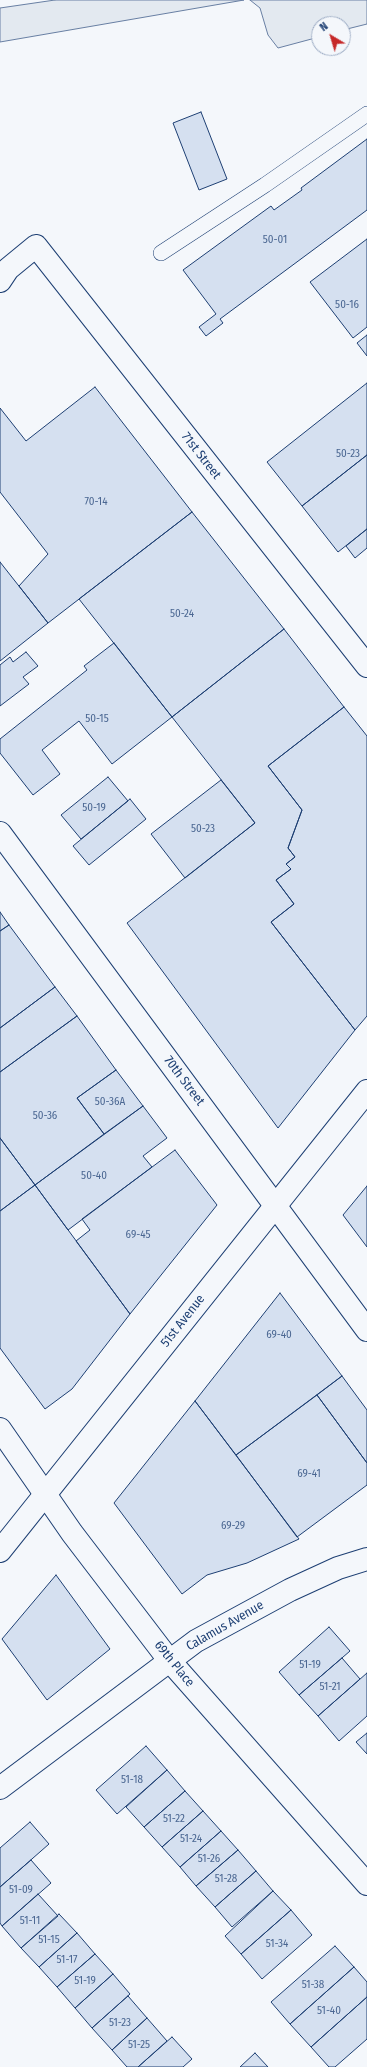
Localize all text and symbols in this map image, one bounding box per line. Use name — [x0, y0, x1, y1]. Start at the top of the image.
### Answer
north arrow — [311, 16, 351, 56]
text: N — [317, 20, 331, 34]
house number: 50-01 — [263, 233, 287, 247]
house number: 50-16 — [335, 298, 359, 312]
street label: 71st Street — [178, 430, 224, 482]
house number: 50-23 — [336, 447, 360, 461]
house number: 70-14 — [85, 495, 107, 509]
house number: 50-24 — [170, 607, 194, 621]
house number: 50-15 — [85, 712, 109, 726]
house number: 50-19 — [82, 801, 106, 815]
house number: 50-23 — [191, 822, 215, 836]
street label: 70th Street — [160, 1053, 208, 1109]
house number: 50-36A — [95, 1095, 125, 1109]
house number: 50-36 — [33, 1109, 57, 1123]
house number: 50-40 — [81, 1169, 107, 1183]
house number: 69-45 — [126, 1228, 150, 1242]
street label: 51st Avenue — [158, 1292, 208, 1350]
house number: 69-40 — [266, 1328, 292, 1342]
house number: 69-41 — [297, 1467, 321, 1481]
house number: 69-29 — [221, 1519, 245, 1533]
street label: Calamus Avenue — [183, 1598, 267, 1654]
street label: 69th Place — [151, 1638, 197, 1690]
house number: 51-19 — [299, 1658, 321, 1672]
house number: 51-21 — [319, 1680, 341, 1694]
house number: 51-18 — [121, 1773, 143, 1787]
house number: 51-22 — [163, 1812, 185, 1826]
house number: 51-24 — [180, 1832, 202, 1846]
house number: 51-26 — [198, 1852, 220, 1866]
house number: 51-28 — [215, 1872, 237, 1886]
house number: 51-09 — [9, 1883, 33, 1897]
house number: 51-11 — [20, 1914, 40, 1928]
house number: 51-15 — [38, 1933, 60, 1947]
house number: 51-34 — [266, 1937, 288, 1951]
house number: 51-17 — [57, 1953, 77, 1967]
house number: 51-19 — [74, 1974, 96, 1988]
house number: 51-38 — [302, 1978, 324, 1992]
house number: 51-40 — [317, 2004, 341, 2018]
house number: 51-23 — [109, 2016, 131, 2030]
house number: 51-25 — [128, 2038, 150, 2052]

